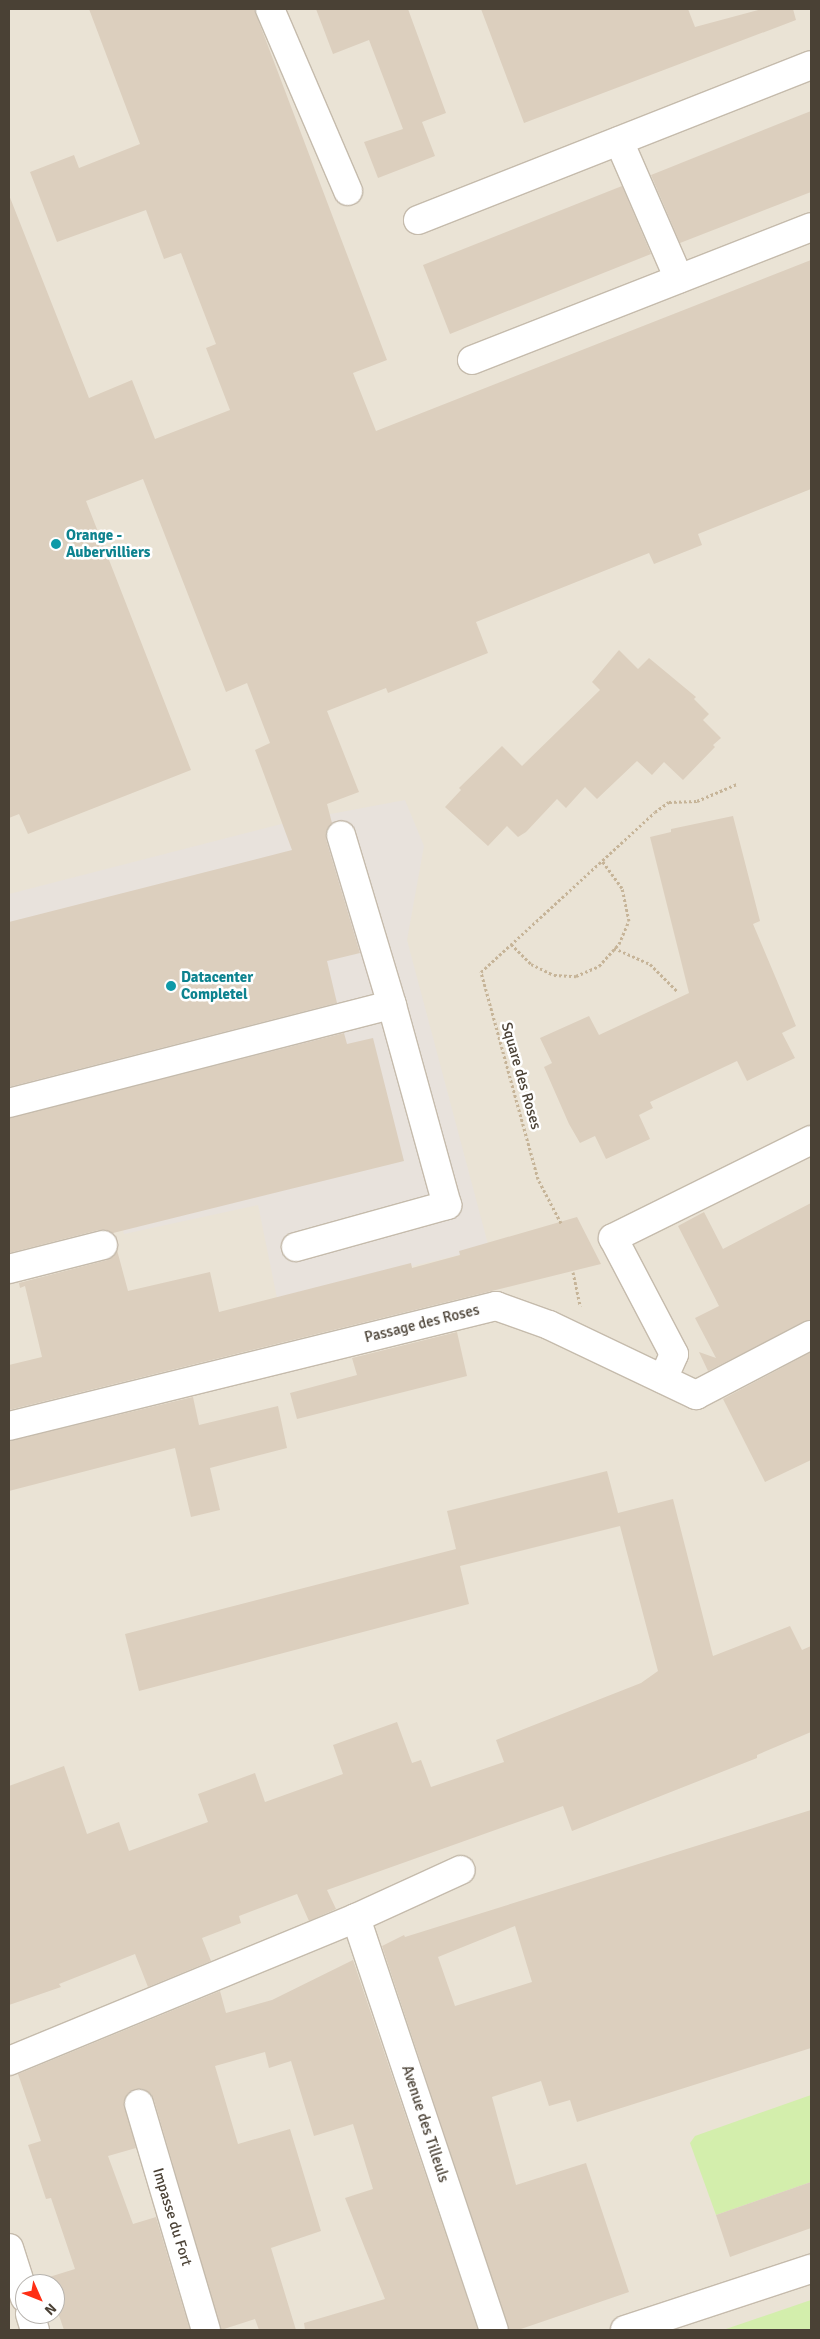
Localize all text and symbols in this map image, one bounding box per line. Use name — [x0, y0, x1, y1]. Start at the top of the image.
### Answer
place label: Orange - Aubervilliers — [66, 526, 150, 561]
marker: Orange - Aubervilliers — [50, 538, 62, 550]
place label: Datacenter Completel — [181, 968, 253, 1003]
marker: Datacenter Completel — [165, 980, 177, 992]
street label: Square des Roses — [497, 1020, 545, 1132]
street label: Passage des Roses — [363, 1301, 481, 1347]
street label: Avenue des Tilleuls — [398, 2063, 452, 2185]
street label: Impasse du Fort — [149, 2166, 195, 2268]
north arrow — [15, 2274, 65, 2324]
text: N — [41, 2300, 60, 2318]

